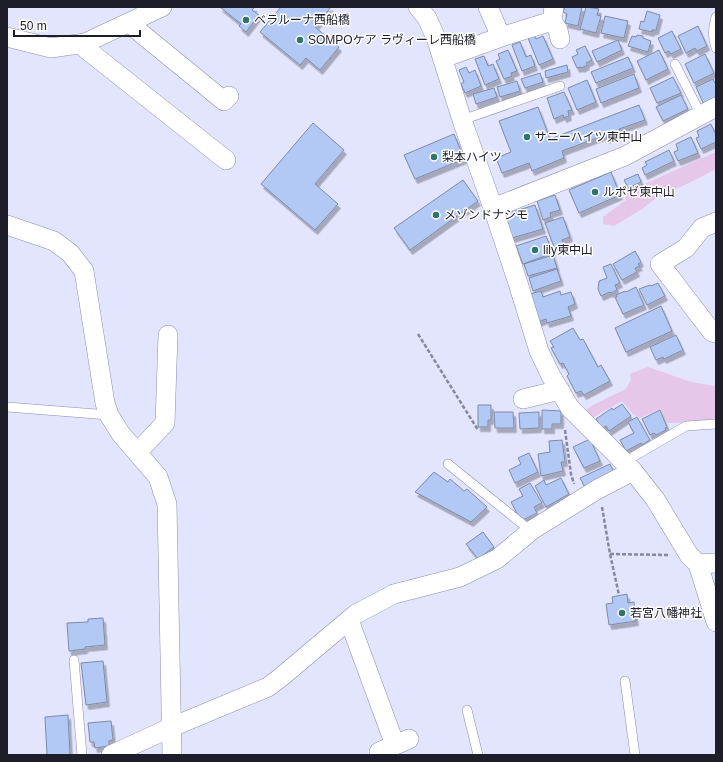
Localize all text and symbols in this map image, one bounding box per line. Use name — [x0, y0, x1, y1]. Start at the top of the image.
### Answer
scale bar — [14, 12, 140, 38]
place label: ベラルーナ西船橋 — [254, 13, 350, 27]
marker: ベラルーナ西船橋 — [241, 15, 251, 25]
text: 50 m — [20, 19, 47, 33]
place label: SOMPOケア ラヴィーレ西船橋 — [308, 33, 476, 47]
marker: SOMPOケア ラヴィーレ西船橋 — [295, 35, 305, 45]
place label: サニーハイツ東中山 — [535, 130, 643, 144]
marker: サニーハイツ東中山 — [522, 132, 532, 142]
place label: 梨本ハイツ — [442, 150, 502, 164]
marker: 梨本ハイツ — [429, 152, 439, 162]
place label: ルポゼ東中山 — [603, 185, 675, 199]
marker: ルポゼ東中山 — [590, 187, 600, 197]
place label: メゾンドナシモ — [444, 208, 528, 222]
marker: メゾンドナシモ — [431, 210, 441, 220]
place label: lily東中山 — [543, 243, 593, 257]
marker: lily東中山 — [530, 245, 540, 255]
place label: 若宮八幡神社 — [630, 606, 702, 620]
marker: 若宮八幡神社 — [617, 608, 627, 618]

